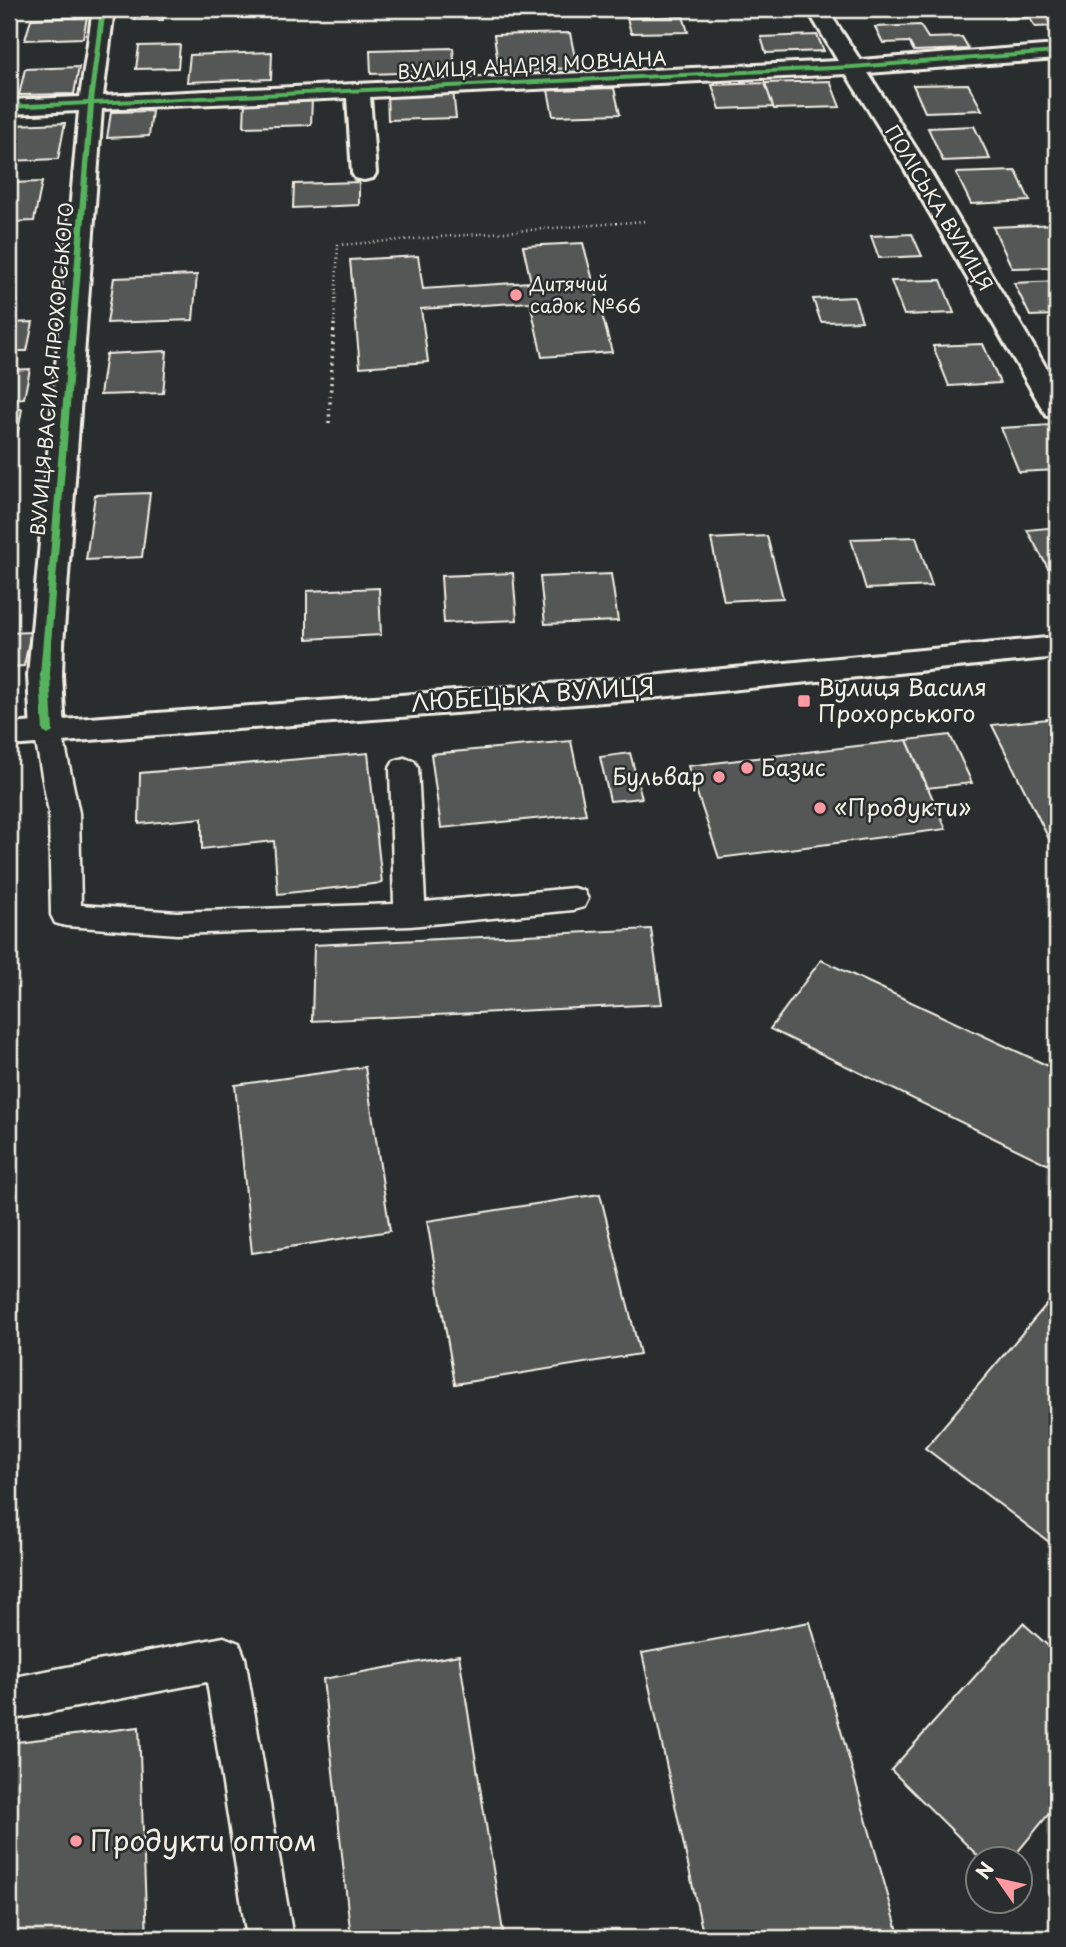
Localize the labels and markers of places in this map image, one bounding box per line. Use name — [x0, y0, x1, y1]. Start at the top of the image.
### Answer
place label: Дитячий садок №66 — [529, 269, 641, 319]
marker: Дитячий садок №66 — [508, 287, 524, 303]
place label: Вулиця Василя Прохорського — [818, 669, 987, 730]
marker: Вулиця Василя Прохорського — [796, 693, 812, 709]
place label: Базис — [761, 749, 826, 784]
place label: Бульвар — [612, 758, 705, 793]
marker: Базис — [739, 760, 755, 776]
marker: Бульвар — [711, 769, 727, 785]
place label: «Продукти» — [834, 789, 971, 824]
marker: «Продукти» — [812, 800, 828, 816]
place label: Продукти оптом — [90, 1818, 317, 1861]
marker: Продукти оптом — [68, 1833, 84, 1849]

